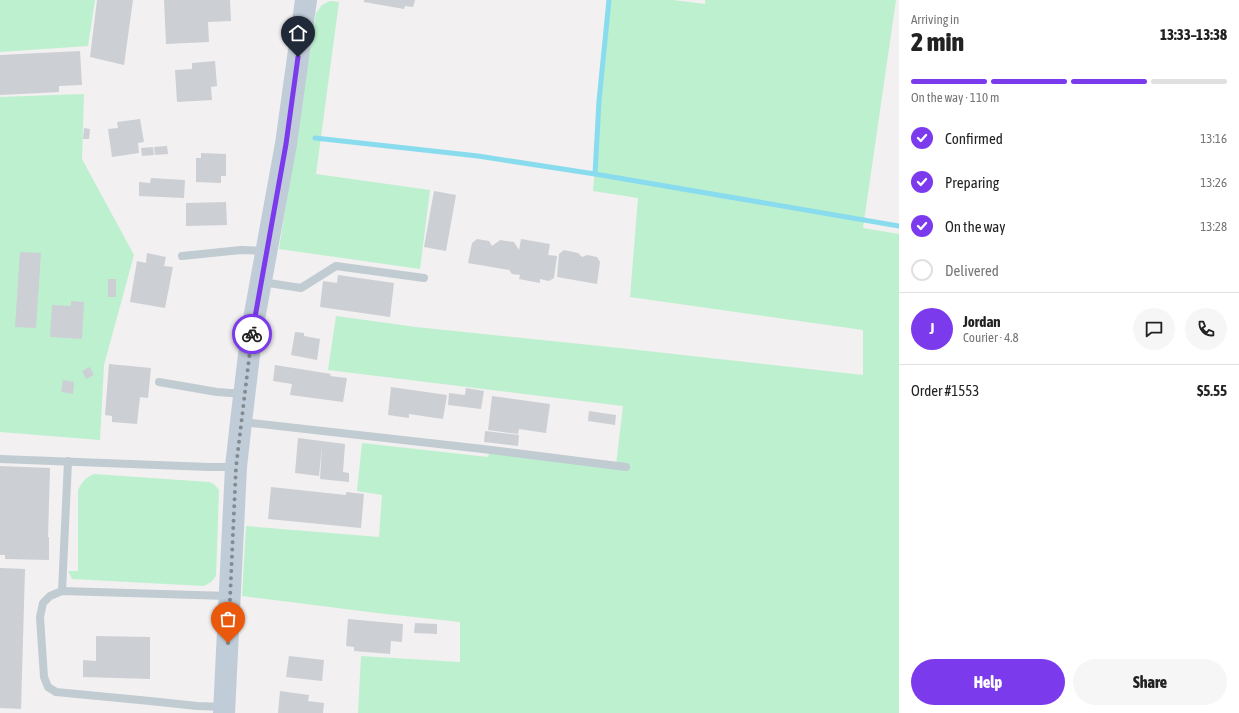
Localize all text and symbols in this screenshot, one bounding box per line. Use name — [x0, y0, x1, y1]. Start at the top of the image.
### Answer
text: Arriving in — [911, 12, 959, 27]
pin — [281, 16, 315, 57]
icon: home — [287, 22, 309, 44]
text: 13:33–13:38 — [1160, 26, 1227, 43]
text: 2 min — [911, 27, 964, 57]
text: On the way · 110 m — [911, 90, 999, 105]
icon: check — [911, 127, 933, 149]
text: Confirmed — [945, 130, 1003, 147]
text: 13:16 — [1200, 131, 1227, 146]
icon: check — [911, 171, 933, 193]
text: Preparing — [945, 174, 999, 191]
text: 13:26 — [1200, 175, 1227, 190]
icon: check — [911, 215, 933, 237]
text: On the way — [945, 218, 1006, 235]
text: 13:28 — [1200, 219, 1227, 234]
text: Delivered — [945, 262, 999, 279]
button: chat — [1133, 308, 1175, 350]
button: phone — [1185, 308, 1227, 350]
text: Jordan — [963, 313, 1001, 330]
courier — [232, 314, 272, 354]
text: J — [930, 320, 934, 337]
icon: bike — [241, 323, 263, 345]
text: Courier · 4.8 — [963, 330, 1019, 345]
text: Order #1553 — [911, 382, 979, 399]
text: $5.55 — [1197, 382, 1227, 399]
pin — [211, 602, 245, 643]
icon: bag — [217, 608, 239, 630]
button: Help — [911, 659, 1065, 705]
button: Share — [1073, 659, 1227, 705]

